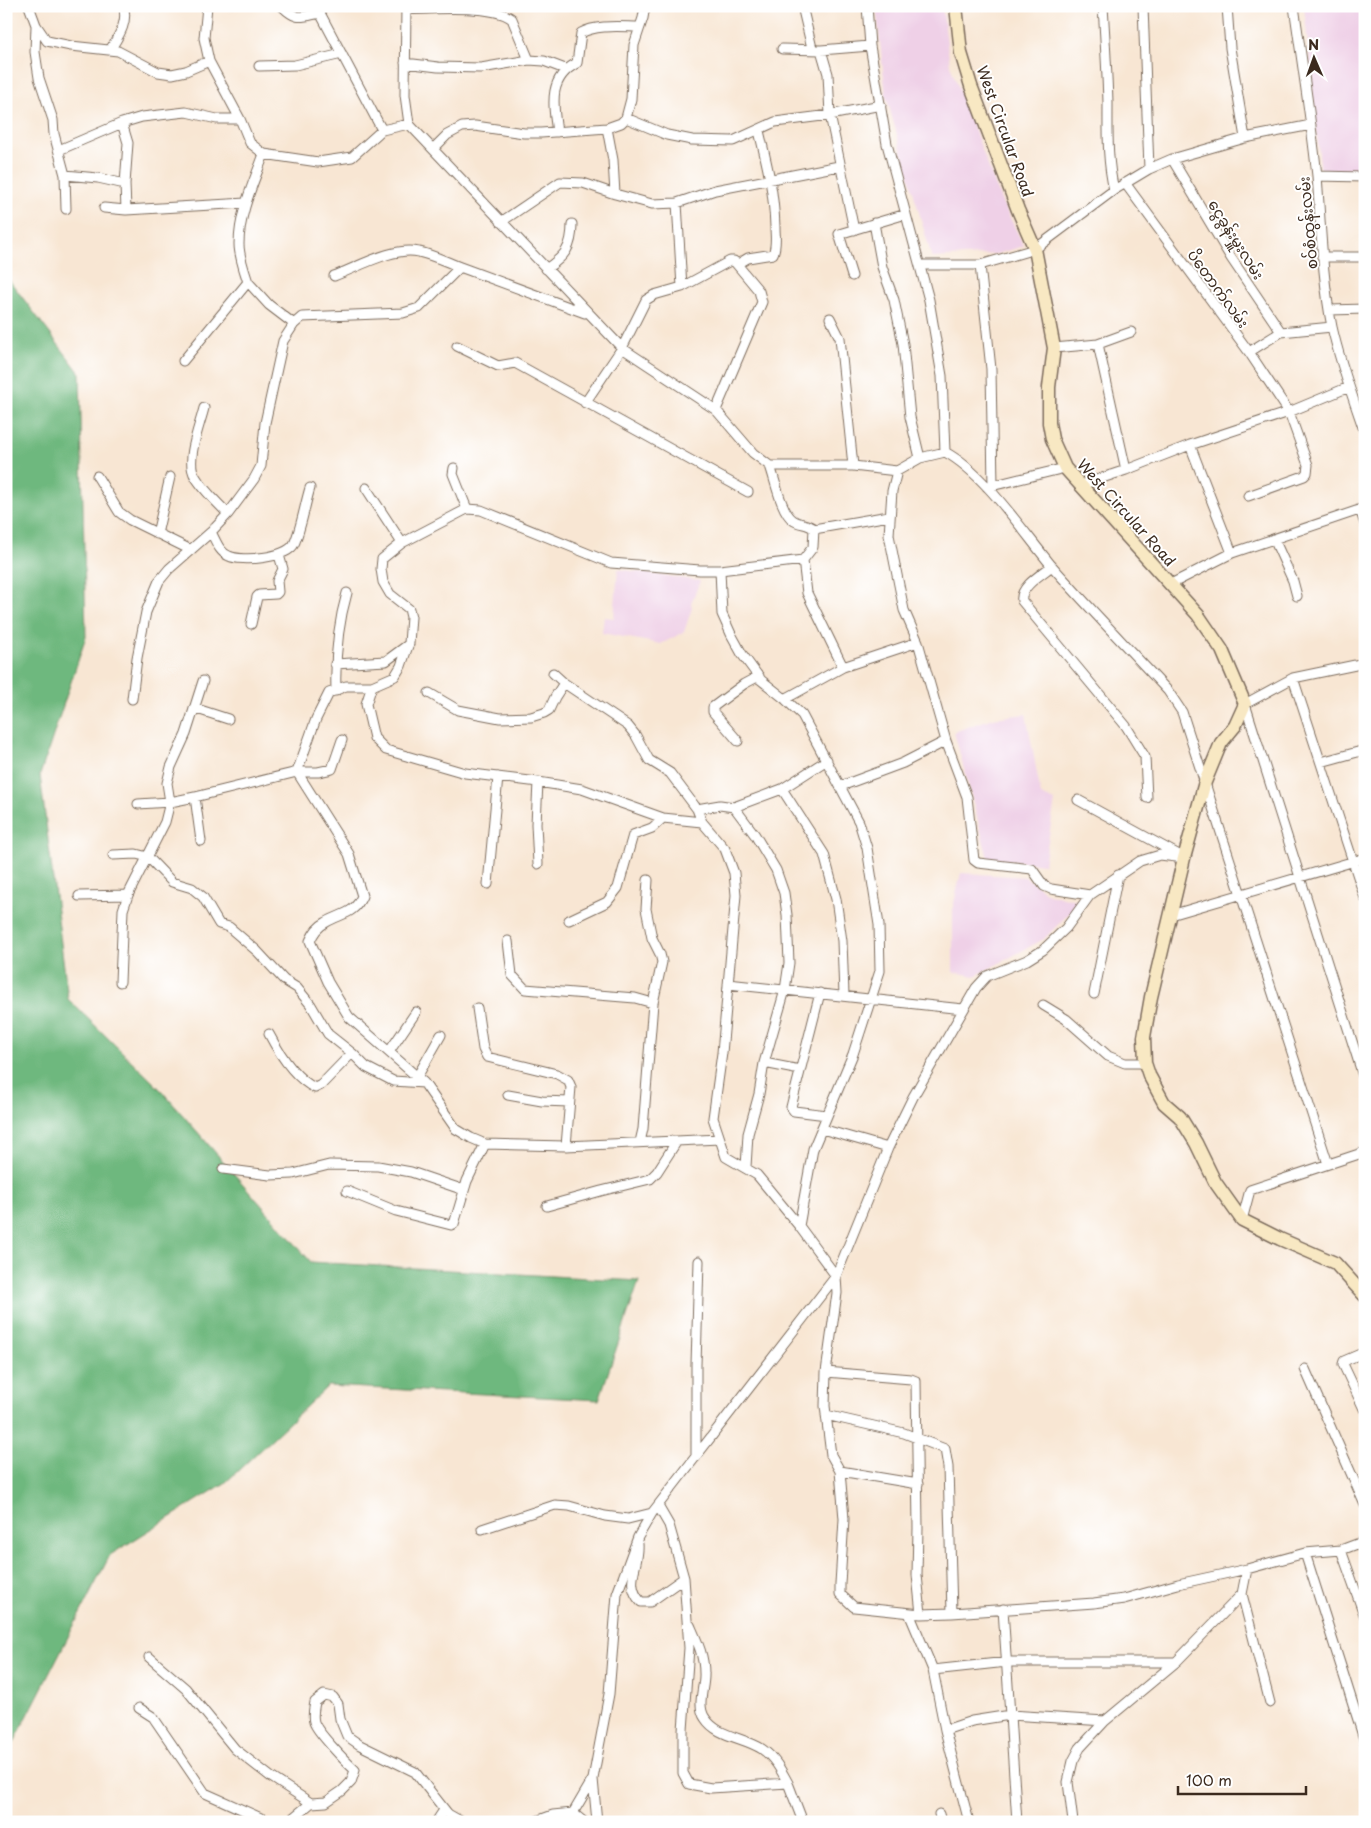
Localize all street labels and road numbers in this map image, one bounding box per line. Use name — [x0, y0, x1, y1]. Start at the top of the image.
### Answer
street label: West Circular Road — [972, 62, 1040, 200]
street label: စဝ်စံထွန်းလမ်း — [1291, 175, 1325, 270]
street label: ငွေခွန်းမှူးလမ်း — [1202, 195, 1271, 285]
street label: ပိတောက်လမ်း — [1183, 244, 1255, 332]
street label: West Circular Road — [1072, 453, 1182, 571]

